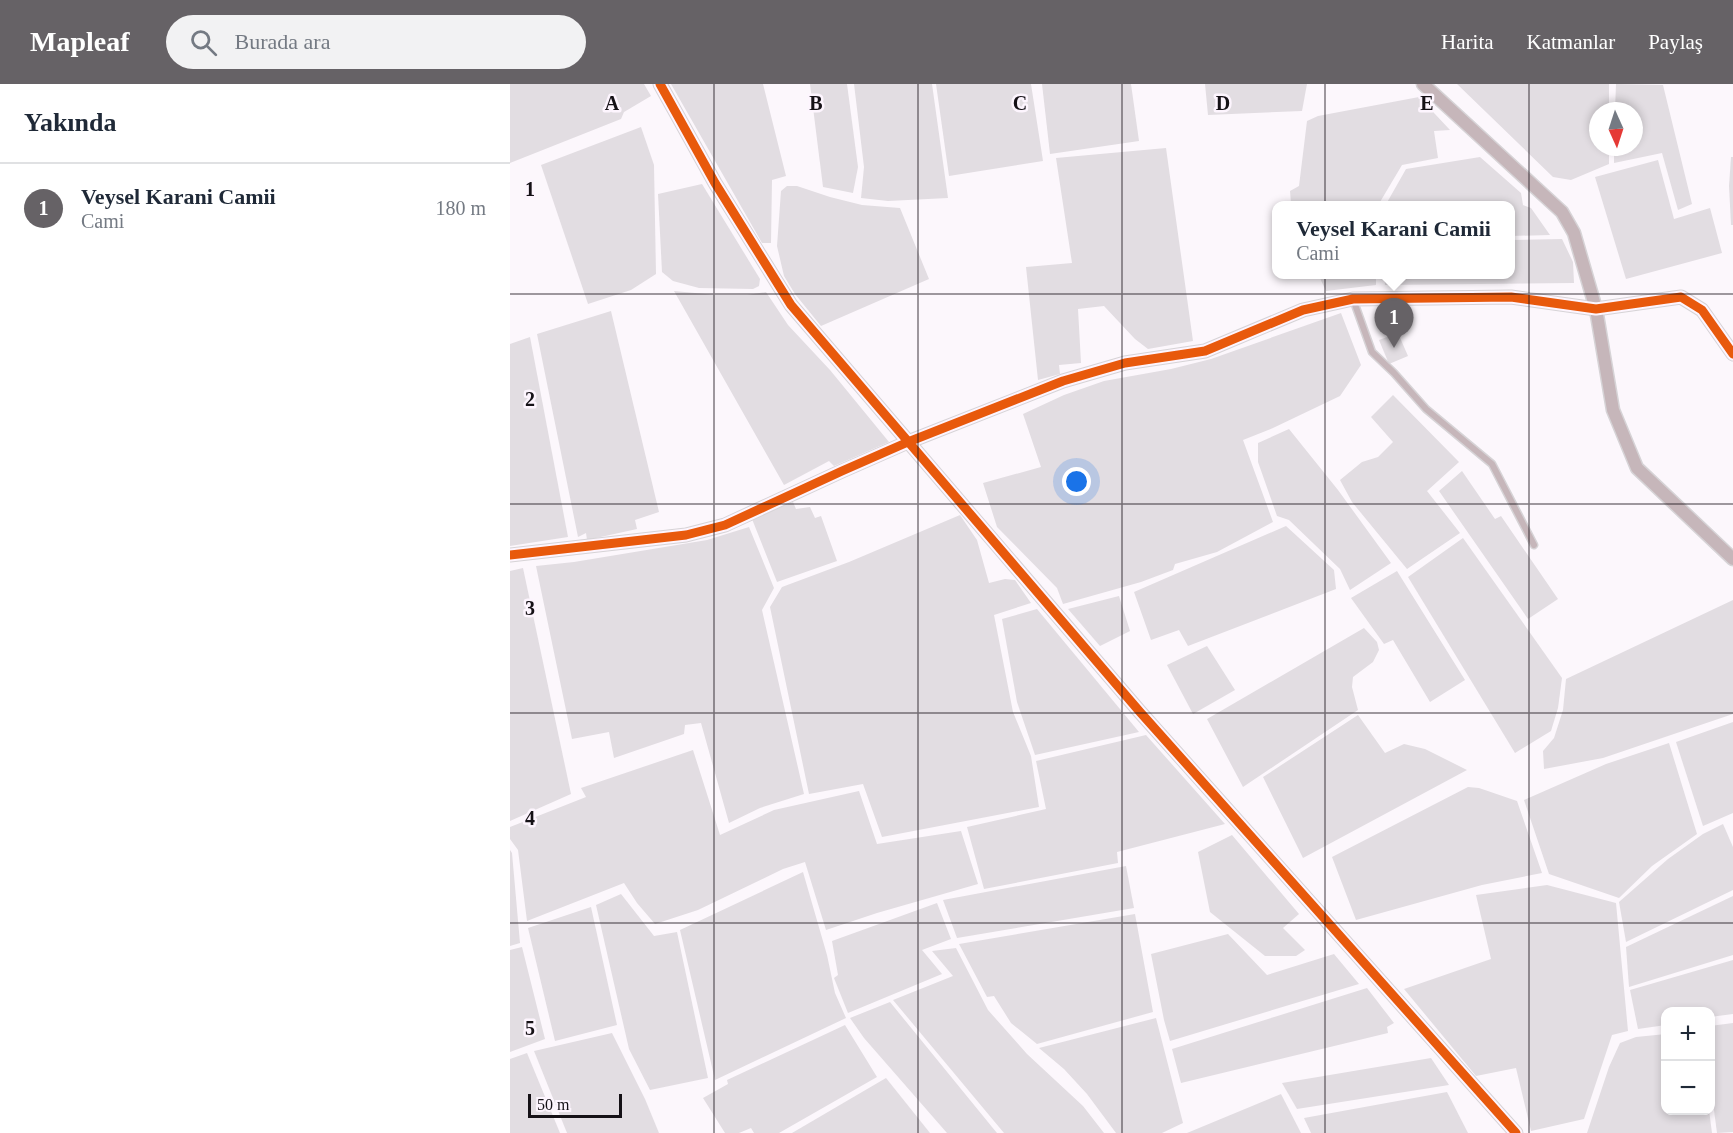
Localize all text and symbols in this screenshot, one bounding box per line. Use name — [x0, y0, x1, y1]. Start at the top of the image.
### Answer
search box — [166, 15, 586, 69]
text: Mapleaf — [30, 26, 130, 57]
icon: search — [187, 26, 220, 59]
text: Burada ara — [235, 29, 330, 54]
text: Harita — [1441, 30, 1494, 54]
text: Katmanlar — [1527, 30, 1615, 54]
text: Paylaş — [1648, 30, 1703, 54]
text: A — [605, 92, 620, 114]
text: B — [809, 92, 823, 114]
text: C — [1013, 92, 1027, 114]
text: D — [1216, 92, 1230, 114]
text: E — [1420, 92, 1434, 114]
north arrow — [1589, 102, 1643, 156]
text: Yakında — [24, 108, 117, 137]
text: 1 — [525, 178, 535, 200]
text: Veysel Karani Camii — [81, 184, 276, 209]
text: 1 — [39, 197, 49, 219]
text: 180 m — [435, 197, 486, 219]
popup — [1272, 201, 1515, 279]
text: Cami — [81, 210, 124, 232]
text: Veysel Karani Camii — [1296, 216, 1491, 241]
text: Cami — [1296, 242, 1339, 264]
pin: 1 — [1374, 298, 1414, 348]
text: 2 — [525, 388, 535, 410]
your location — [1062, 467, 1091, 496]
text: 3 — [525, 597, 535, 619]
text: 4 — [525, 807, 535, 829]
map controls — [1661, 1007, 1715, 1115]
button: + — [1661, 1007, 1715, 1061]
text: 5 — [525, 1017, 535, 1039]
button: − — [1661, 1061, 1715, 1115]
scale bar — [528, 1091, 622, 1118]
text: 50 m — [537, 1096, 569, 1113]

